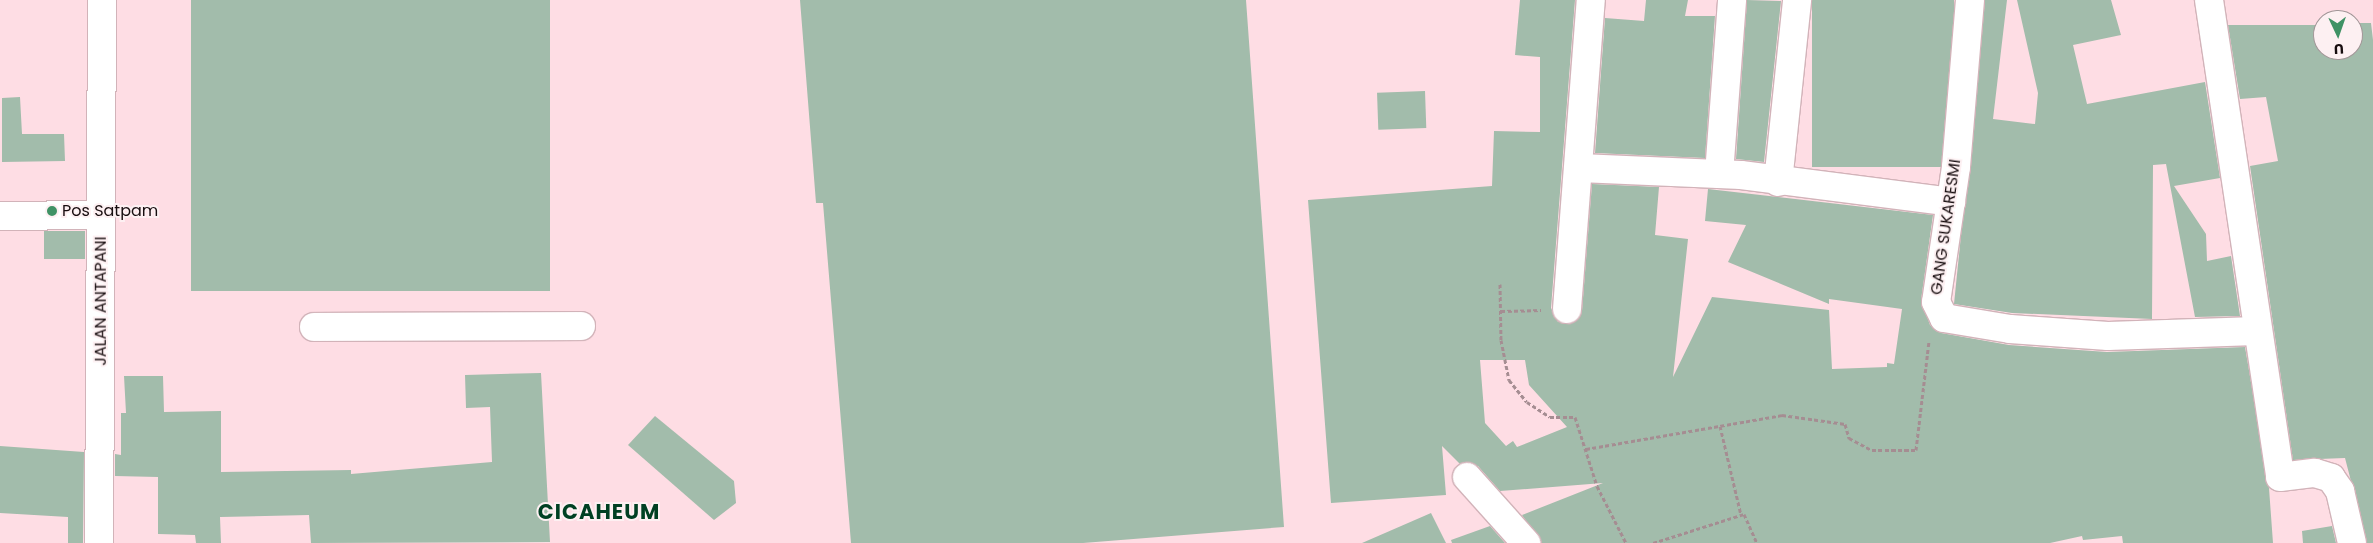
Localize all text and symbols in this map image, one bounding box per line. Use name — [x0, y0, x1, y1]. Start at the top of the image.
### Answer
north arrow — [2313, 10, 2363, 60]
text: U — [2333, 39, 2344, 59]
street label: GANG SUKARESMI — [1927, 158, 1965, 296]
place label: Pos Satpam — [62, 201, 158, 221]
marker: Pos Satpam — [46, 205, 58, 217]
street label: JALAN ANTAPANI — [91, 236, 111, 366]
district label: CICAHEUM — [537, 499, 661, 525]

